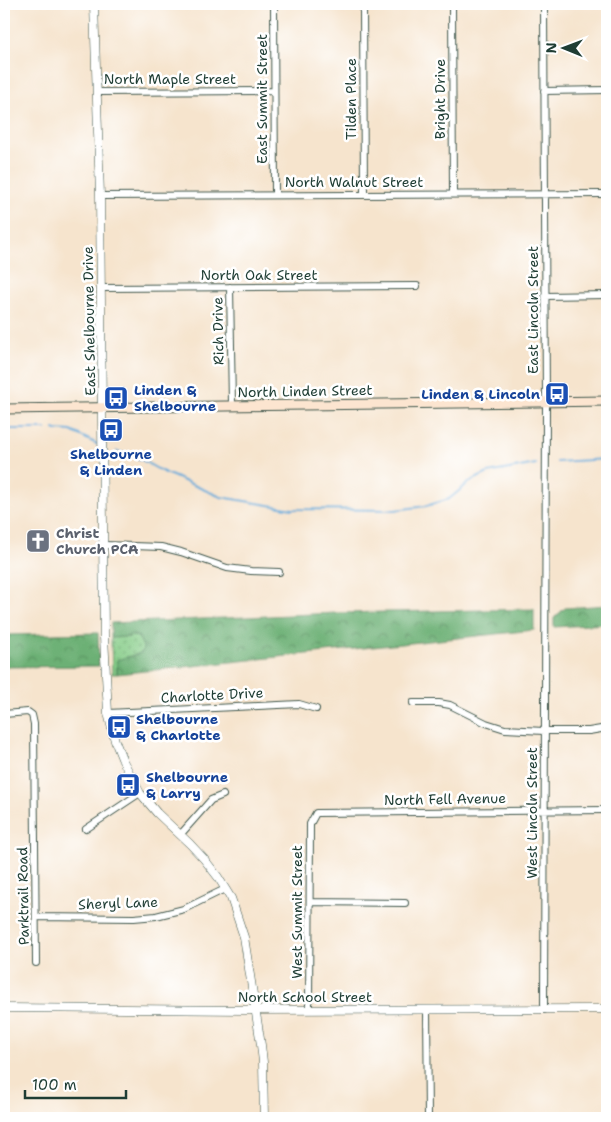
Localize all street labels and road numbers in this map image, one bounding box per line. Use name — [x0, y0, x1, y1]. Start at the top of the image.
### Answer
street label: East Summit Street — [253, 34, 271, 164]
street label: Tilden Place — [342, 58, 360, 140]
street label: Bright Drive — [431, 59, 449, 139]
street label: North Maple Street — [104, 70, 236, 88]
street label: North Walnut Street — [285, 173, 423, 191]
street label: East Shelbourne Drive — [79, 246, 99, 396]
street label: East Lincoln Street — [524, 246, 542, 374]
street label: North Oak Street — [200, 266, 318, 284]
street label: Rich Drive — [208, 297, 228, 365]
street label: North Linden Street — [237, 381, 373, 401]
street label: Charlotte Drive — [160, 683, 264, 707]
street label: West Lincoln Street — [523, 747, 541, 879]
street label: North Fell Avenue — [384, 789, 506, 809]
street label: West Summit Street — [288, 845, 306, 979]
street label: Parktrail Road — [13, 847, 33, 945]
street label: Sheryl Lane — [78, 893, 158, 913]
street label: North School Street — [238, 988, 372, 1006]

